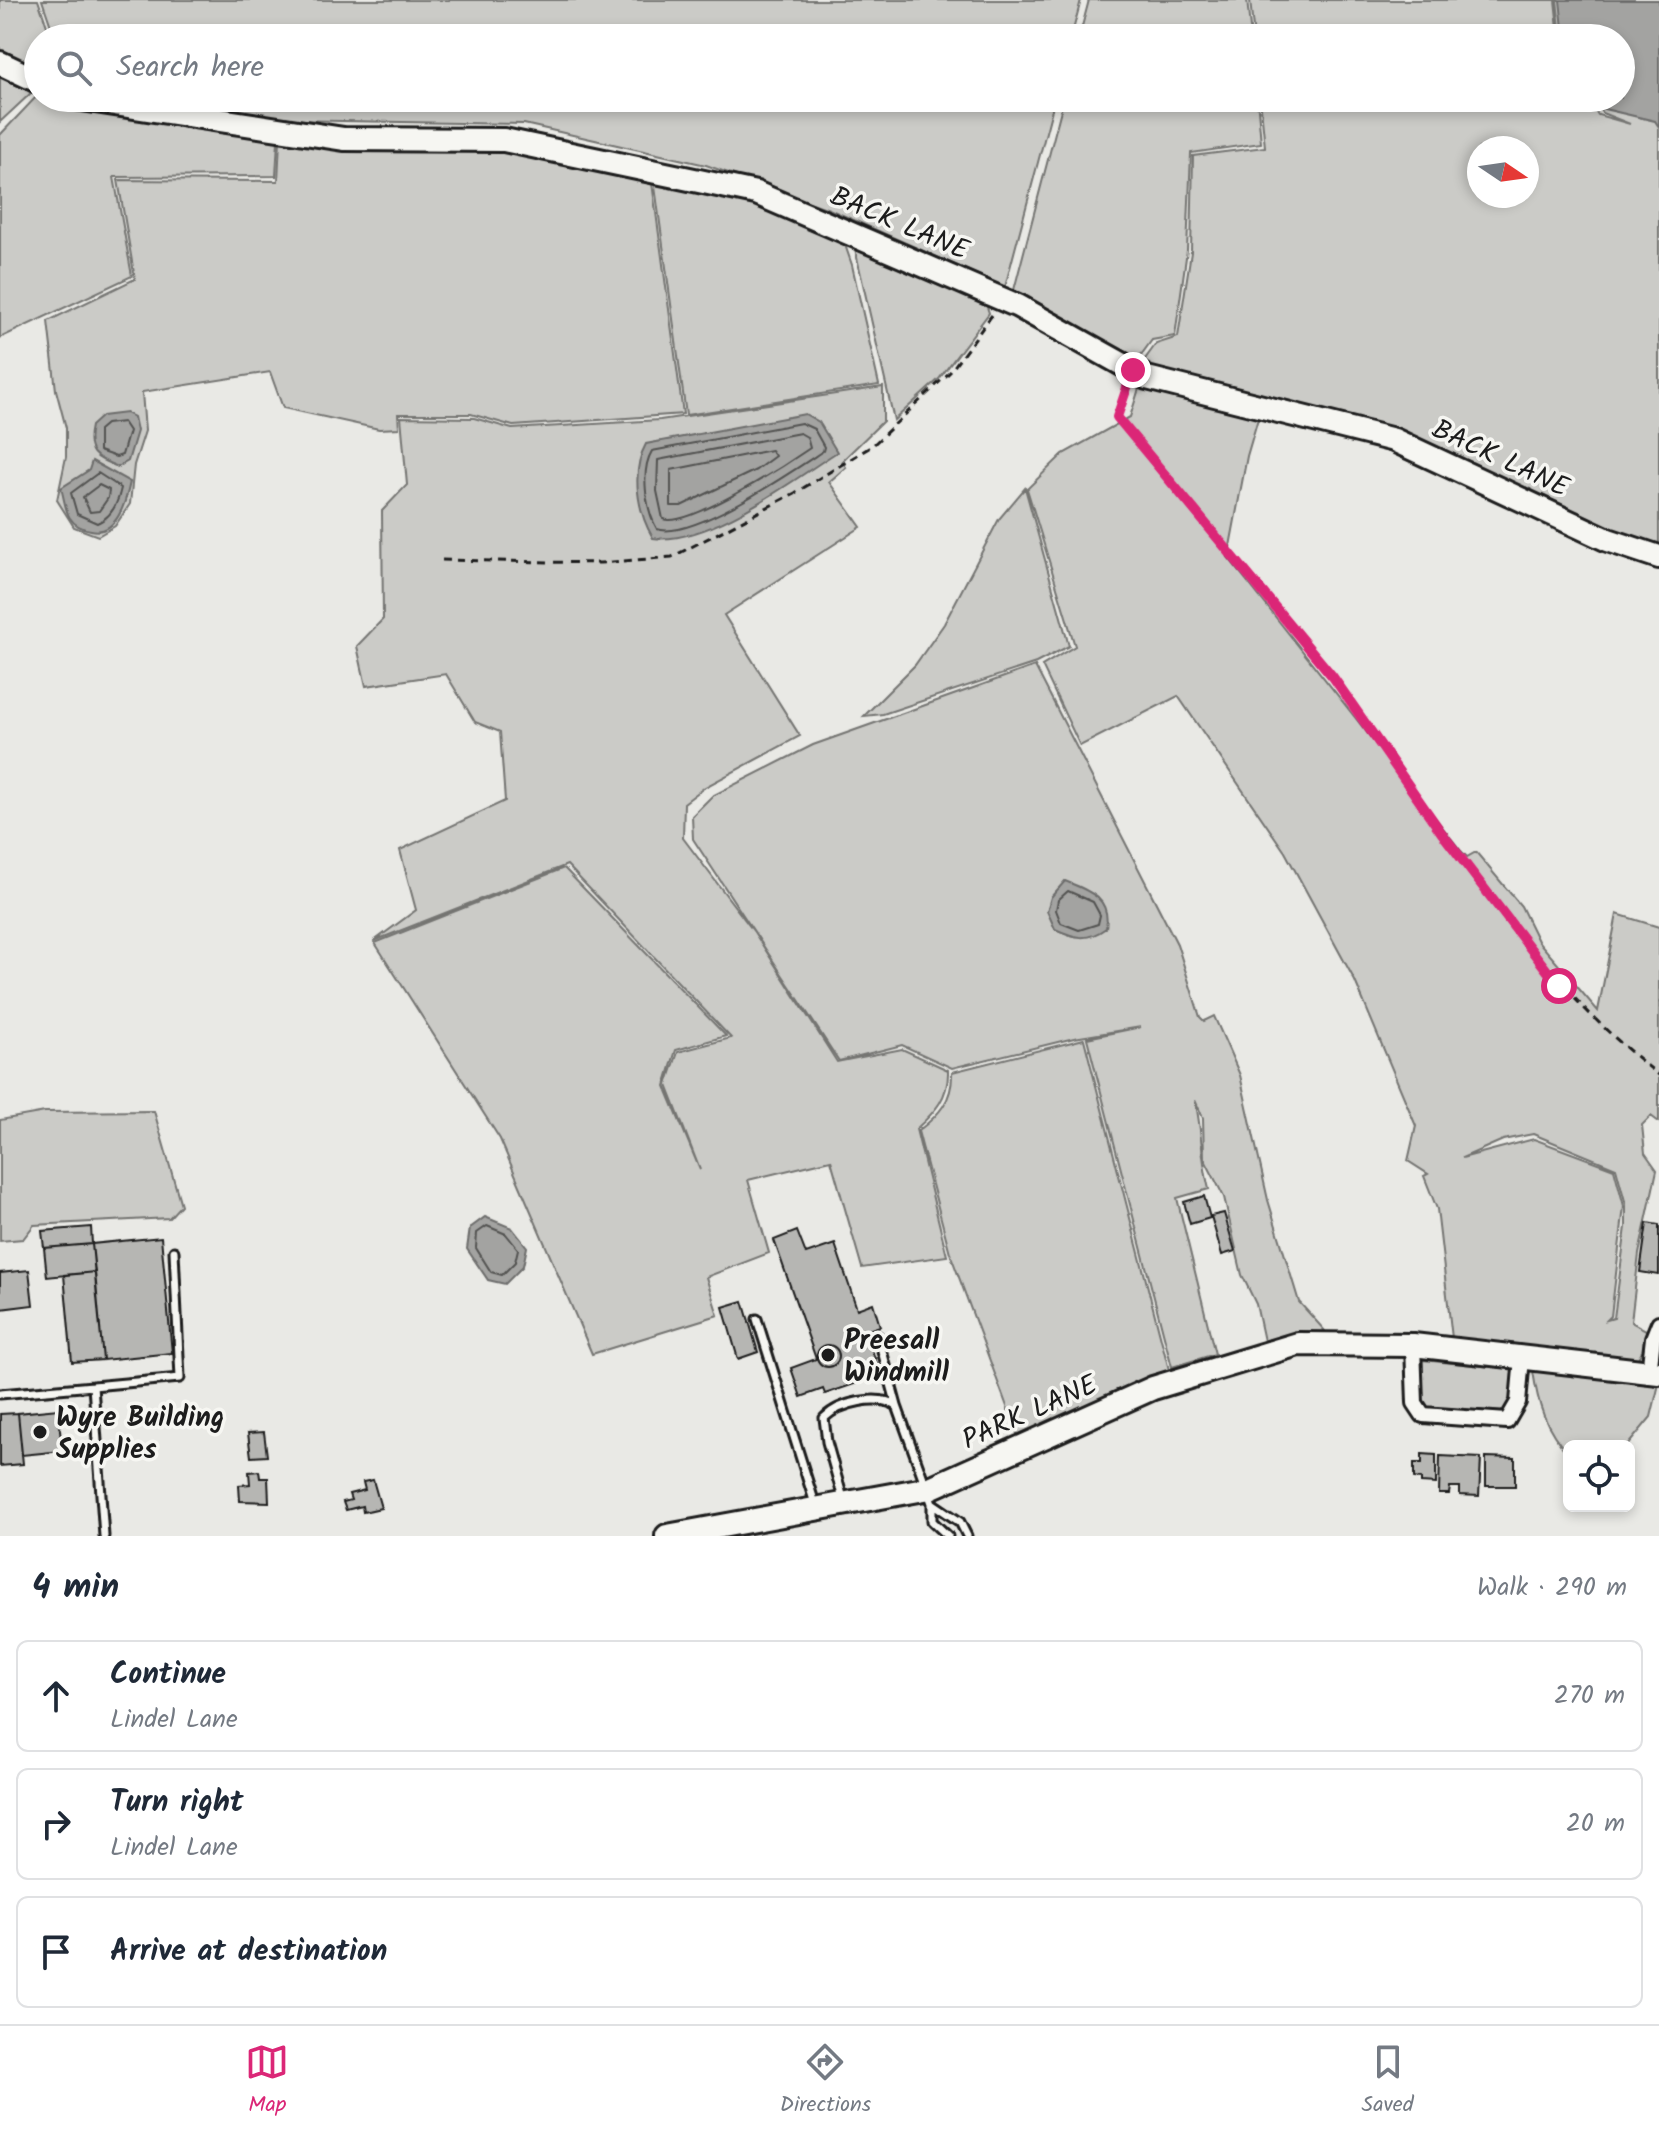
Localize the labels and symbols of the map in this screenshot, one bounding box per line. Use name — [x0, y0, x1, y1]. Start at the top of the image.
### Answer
north arrow — [1467, 136, 1539, 208]
street label: BACK LANE — [823, 175, 976, 274]
route end — [1115, 352, 1151, 388]
street label: BACK LANE — [1424, 408, 1577, 511]
route start — [1541, 968, 1577, 1004]
place label: Preesall Windmill — [844, 1319, 950, 1396]
marker: Preesall Windmill — [819, 1346, 837, 1364]
street label: PARK LANE — [955, 1363, 1106, 1463]
place label: Wyre Building Supplies — [56, 1396, 224, 1473]
marker: Wyre Building Supplies — [31, 1423, 49, 1441]

